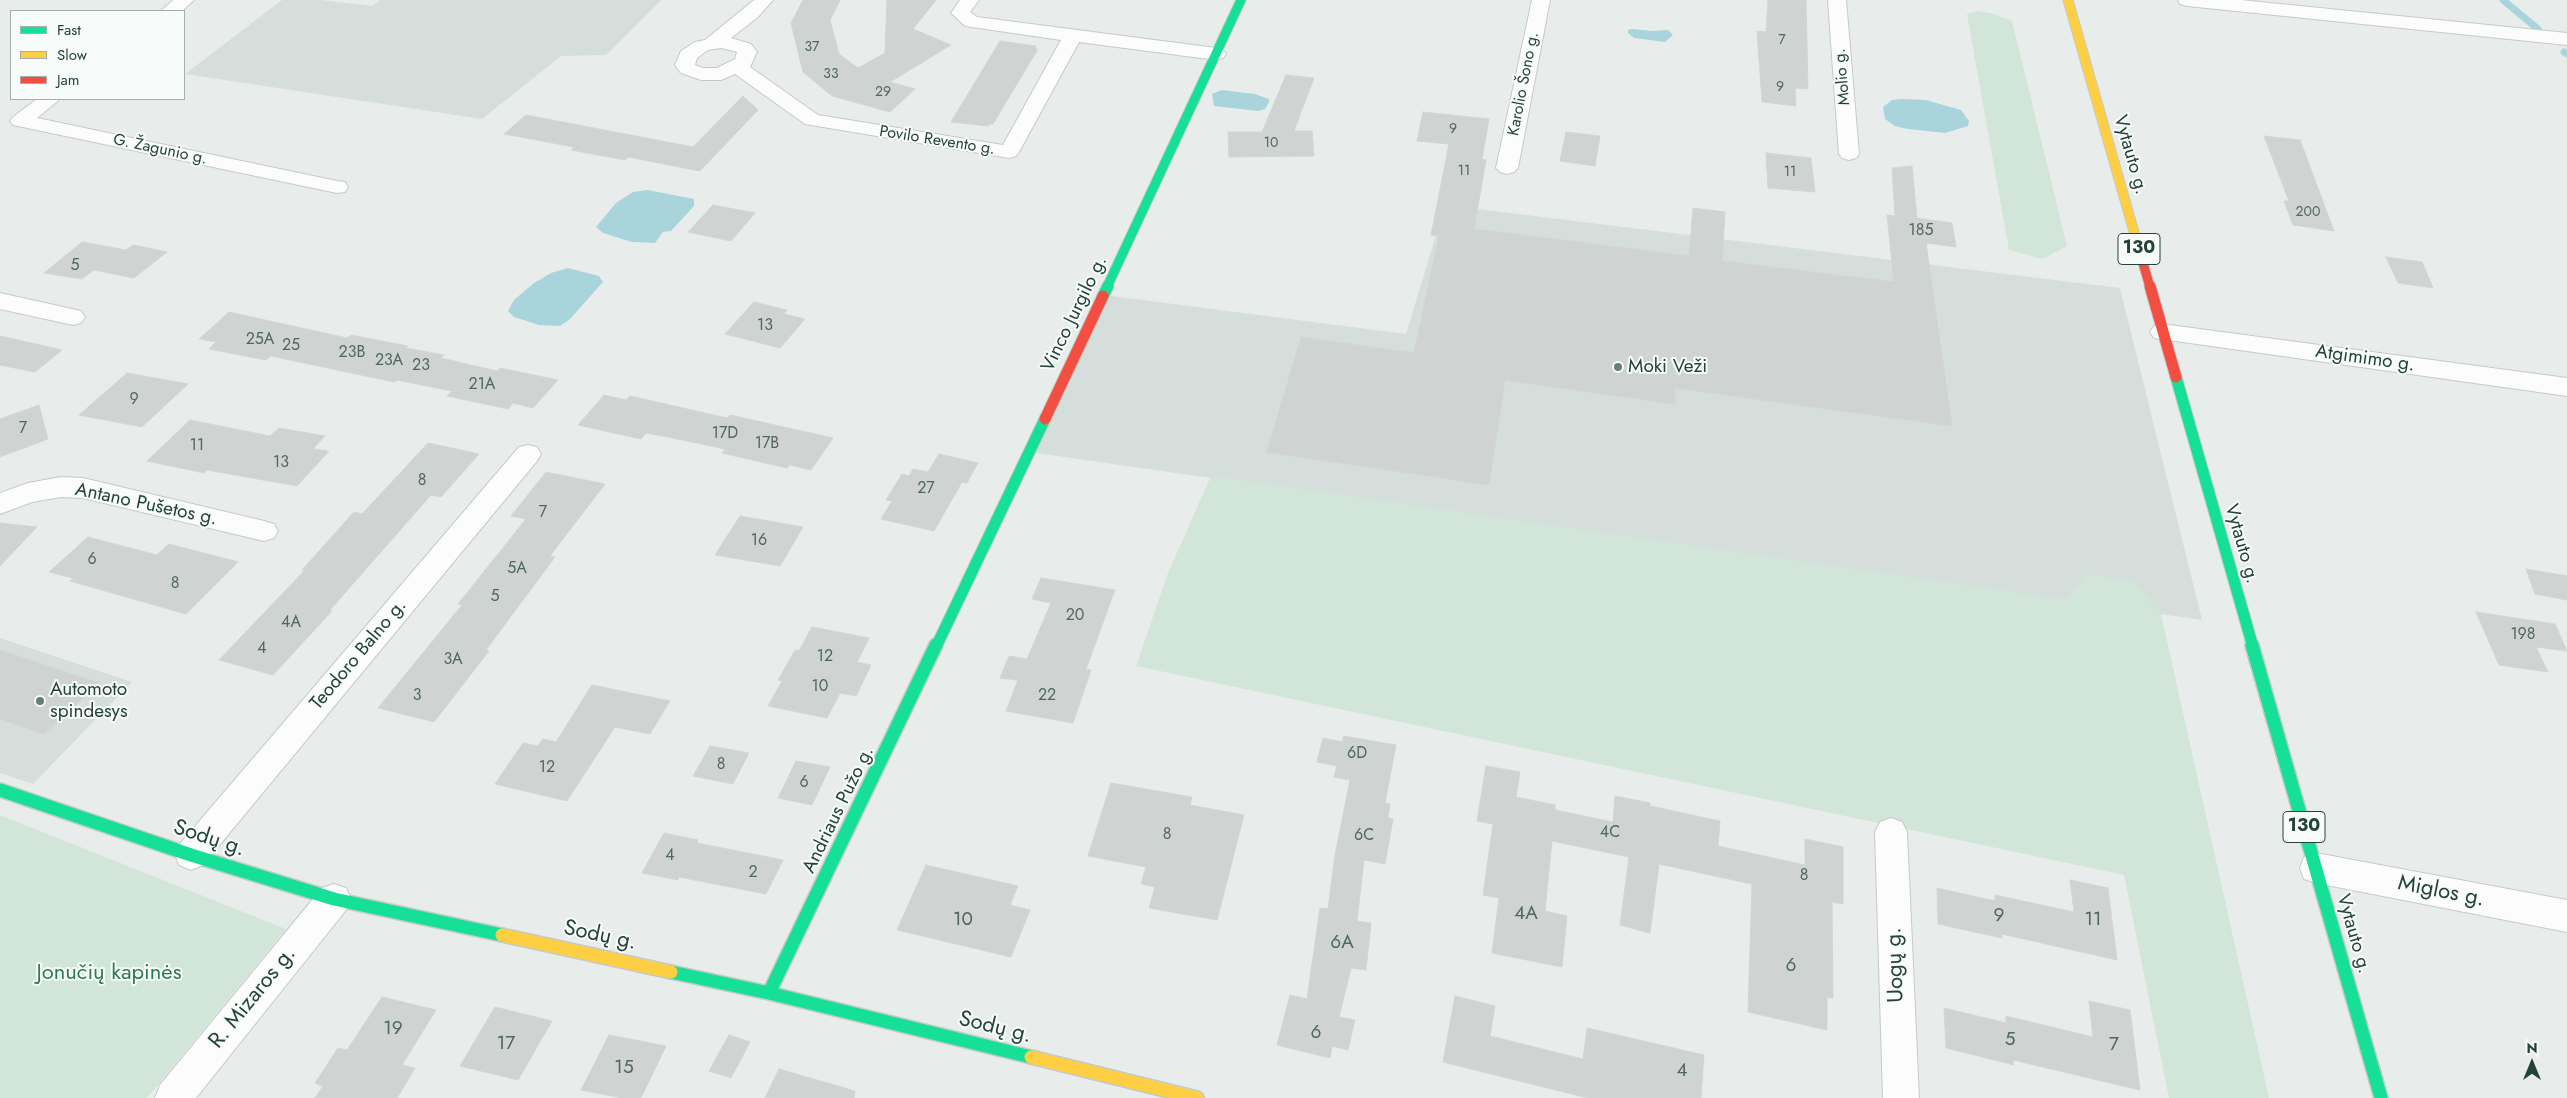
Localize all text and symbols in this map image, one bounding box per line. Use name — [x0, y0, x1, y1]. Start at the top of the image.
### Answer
legend — [10, 10, 185, 100]
text: Fast — [57, 19, 81, 41]
street label: Karolio Šono g. — [1505, 30, 1543, 138]
house number: 7 — [1778, 33, 1786, 49]
house number: 37 — [805, 40, 819, 56]
text: Slow — [57, 44, 87, 66]
street label: Molio g. — [1831, 48, 1855, 106]
house number: 33 — [823, 67, 839, 83]
text: Jam — [57, 69, 80, 91]
house number: 9 — [1776, 80, 1784, 96]
house number: 29 — [875, 85, 891, 101]
street label: Vytauto g. — [2108, 113, 2152, 197]
street label: Povilo Revento g. — [878, 122, 996, 160]
house number: 9 — [1449, 122, 1457, 138]
street label: G. Žagunio g. — [111, 131, 209, 169]
house number: 10 — [1264, 136, 1278, 152]
house number: 11 — [1458, 164, 1470, 180]
house number: 11 — [1784, 165, 1796, 181]
house number: 200 — [2296, 205, 2320, 221]
house number: 185 — [1909, 221, 1933, 241]
road number: 130 — [2118, 233, 2160, 264]
street label: Vinco Jurgilo g. — [1037, 252, 1113, 376]
house number: 5 — [70, 256, 80, 276]
house number: 13 — [757, 316, 773, 336]
house number: 25A — [246, 330, 274, 350]
house number: 25 — [282, 336, 300, 356]
street label: Atgimimo g. — [2314, 341, 2416, 377]
house number: 23B — [339, 343, 365, 363]
house number: 23A — [375, 351, 403, 371]
house number: 23 — [412, 356, 430, 376]
place label: Moki Veži — [1628, 356, 1707, 378]
marker: Moki Veži — [1612, 361, 1624, 373]
house number: 21A — [469, 375, 495, 395]
house number: 9 — [129, 390, 139, 410]
house number: 7 — [19, 419, 27, 439]
house number: 17D — [712, 424, 738, 444]
house number: 17B — [755, 434, 779, 454]
house number: 11 — [190, 436, 204, 456]
house number: 13 — [273, 453, 289, 473]
house number: 8 — [418, 471, 426, 491]
street label: Antano Pušetos g. — [73, 479, 219, 531]
house number: 27 — [917, 479, 935, 499]
street label: Vytauto g. — [2219, 502, 2263, 586]
house number: 7 — [539, 503, 547, 523]
house number: 16 — [751, 531, 767, 551]
house number: 6 — [87, 550, 97, 570]
house number: 5A — [507, 559, 527, 579]
house number: 8 — [171, 574, 179, 594]
house number: 5 — [490, 587, 500, 607]
street label: Teodoro Balno g. — [306, 595, 412, 715]
house number: 20 — [1066, 606, 1084, 626]
house number: 4A — [281, 613, 301, 633]
house number: 198 — [2510, 625, 2536, 645]
house number: 4 — [257, 639, 267, 659]
house number: 12 — [817, 647, 833, 667]
house number: 3A — [443, 650, 463, 670]
house number: 10 — [812, 677, 828, 697]
place label: Automoto spindesys — [50, 679, 128, 723]
house number: 3 — [413, 686, 421, 706]
house number: 22 — [1038, 686, 1056, 706]
marker: Automoto spindesys — [34, 695, 46, 707]
street label: Andriaus Pužo g. — [798, 743, 880, 877]
house number: 6D — [1347, 744, 1367, 764]
house number: 8 — [717, 755, 725, 775]
house number: 12 — [539, 758, 555, 778]
house number: 6 — [799, 773, 809, 793]
road number: 130 — [2283, 812, 2325, 842]
street label: Sodų g. — [170, 815, 248, 863]
house number: 4C — [1600, 823, 1620, 843]
house number: 8 — [1163, 825, 1171, 845]
house number: 6C — [1354, 826, 1374, 846]
house number: 4 — [665, 846, 675, 866]
house number: 2 — [748, 863, 758, 883]
house number: 8 — [1800, 866, 1808, 886]
street label: Miglos g. — [2395, 871, 2487, 913]
street label: Vytauto g. — [2331, 892, 2375, 976]
house number: 4A — [1514, 903, 1538, 925]
house number: 9 — [1994, 905, 2004, 927]
house number: 10 — [953, 909, 973, 931]
house number: 11 — [2084, 909, 2102, 931]
street label: Sodų g. — [561, 915, 639, 957]
street label: Uogų g. — [1881, 927, 1911, 1003]
house number: 6A — [1330, 932, 1354, 954]
street label: R. Mizaros g. — [204, 942, 302, 1054]
house number: 6 — [1786, 955, 1796, 977]
park label: Jonučių kapinės — [36, 961, 182, 987]
street label: Sodų g. — [956, 1006, 1034, 1050]
house number: 19 — [383, 1018, 403, 1040]
house number: 6 — [1311, 1022, 1321, 1044]
house number: 5 — [2005, 1029, 2015, 1051]
house number: 17 — [497, 1033, 515, 1055]
house number: 7 — [2109, 1034, 2119, 1056]
north arrow — [2507, 1038, 2557, 1088]
text: N — [2526, 1038, 2538, 1058]
house number: 15 — [614, 1057, 634, 1079]
house number: 4 — [1676, 1060, 1688, 1082]

